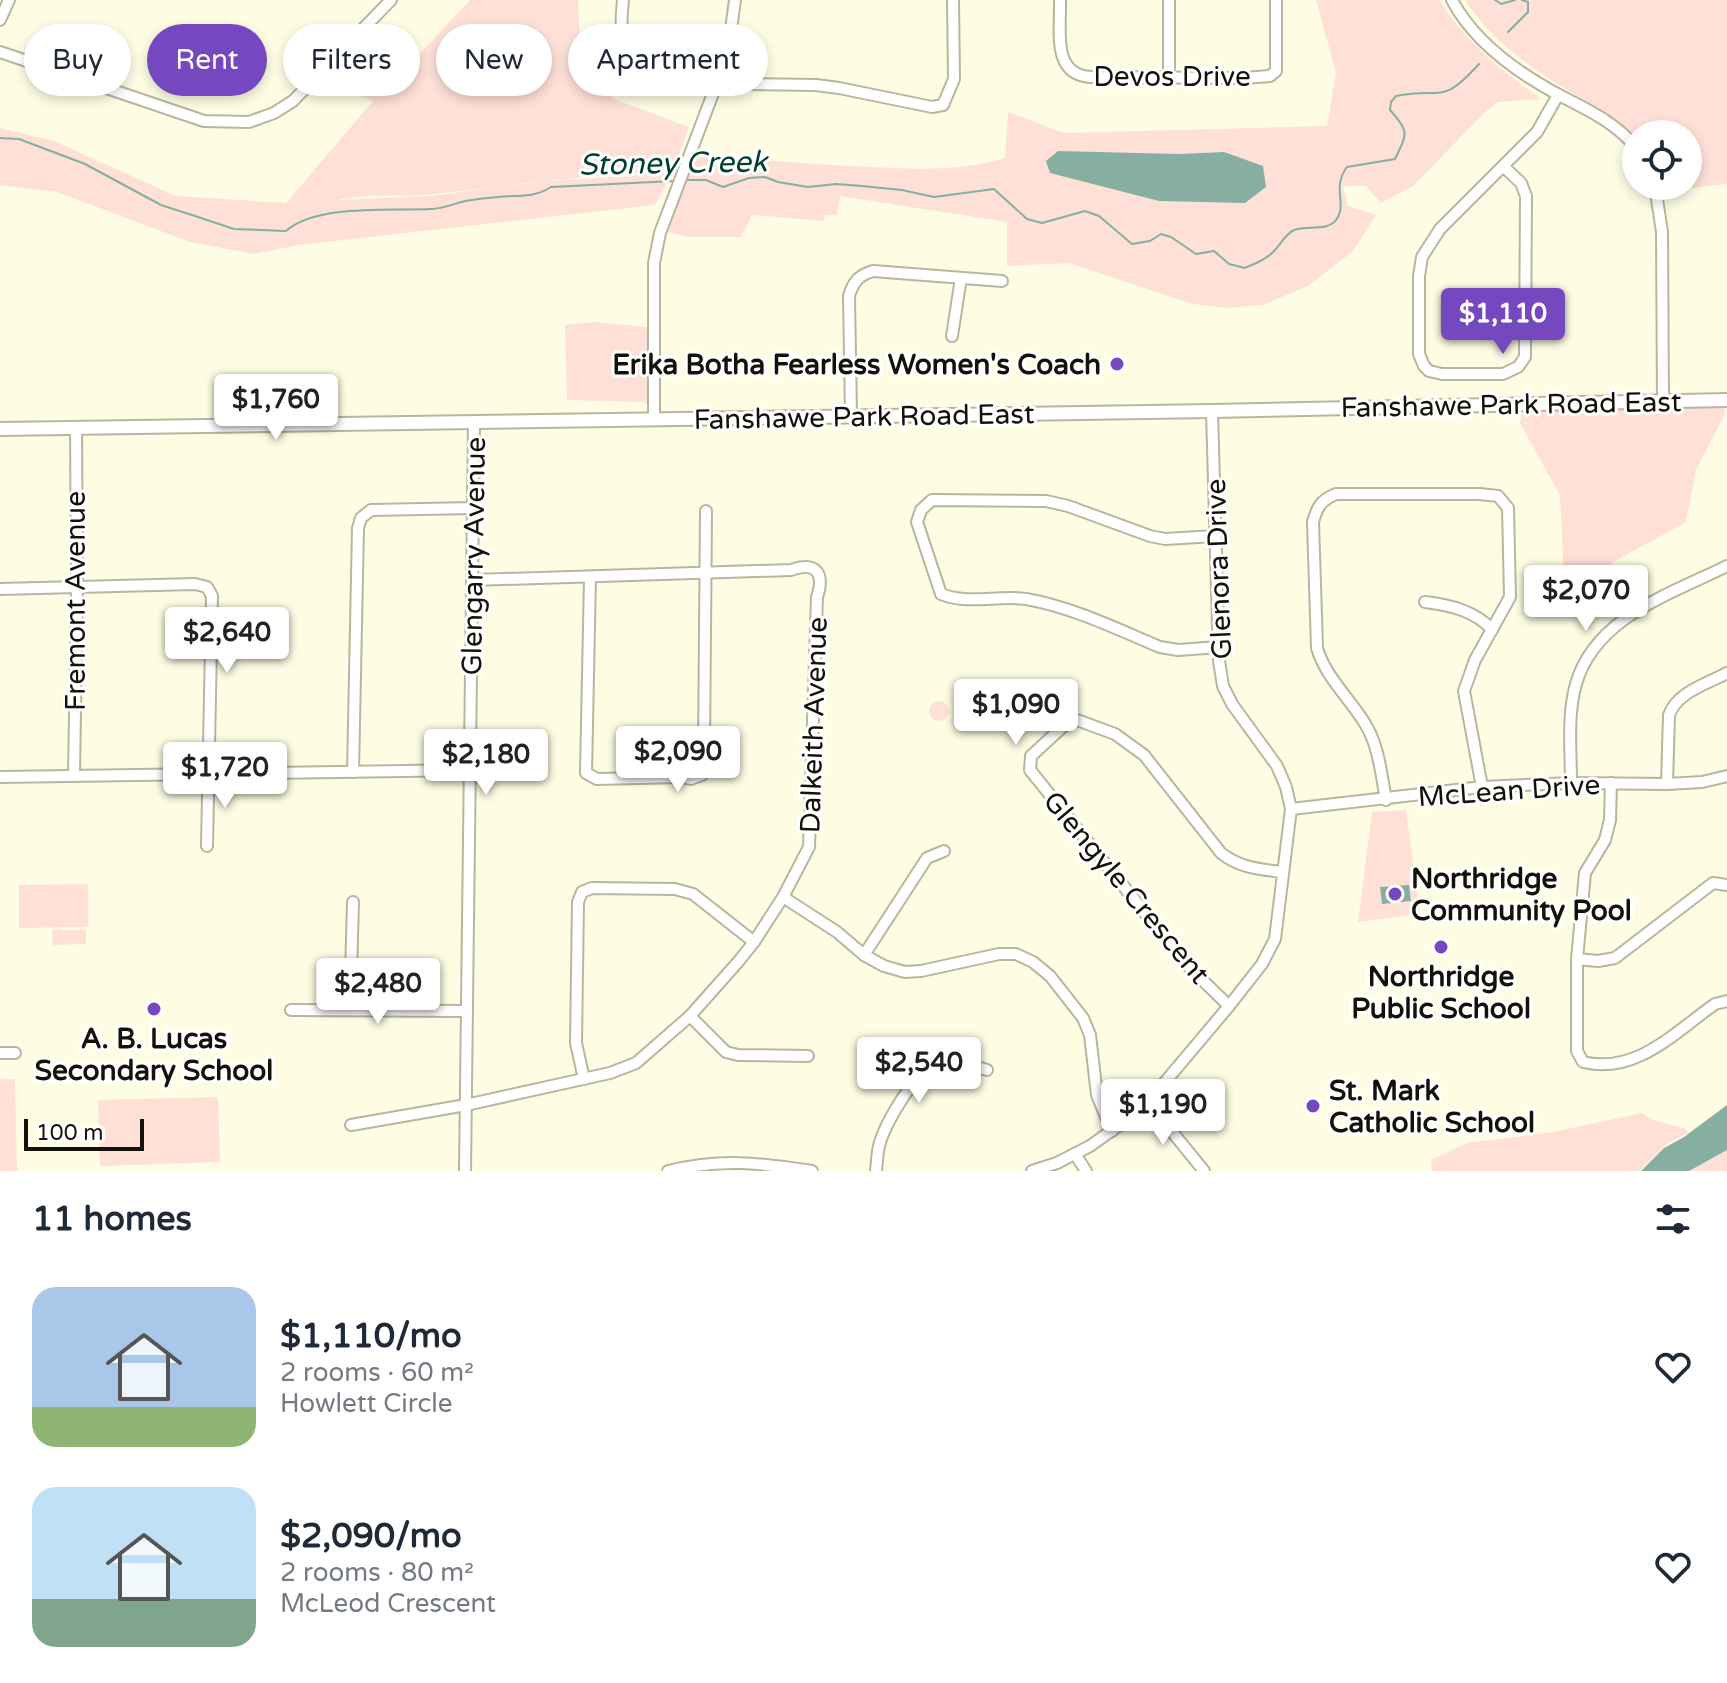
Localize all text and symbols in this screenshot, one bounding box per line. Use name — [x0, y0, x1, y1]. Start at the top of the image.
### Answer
chip: Buy — [24, 24, 131, 96]
chip: Rent — [147, 24, 267, 96]
chip: Filters — [283, 24, 420, 96]
chip: New — [436, 24, 552, 96]
chip: Apartment — [568, 24, 768, 96]
street label: Devos Drive — [1093, 60, 1251, 94]
map controls — [1622, 120, 1702, 200]
button: locate — [1622, 120, 1702, 200]
water label: Stoney Creek — [579, 143, 770, 184]
pin: $1,110 — [1438, 288, 1568, 356]
text: $1,110 — [1459, 298, 1547, 329]
place label: Erika Botha Fearless Women's Coach — [612, 348, 1101, 382]
marker: Erika Botha Fearless Women's Coach — [1108, 355, 1126, 373]
pin: $1,760 — [211, 374, 341, 442]
text: $1,760 — [232, 384, 320, 415]
street label: Fanshawe Park Road East — [1340, 385, 1682, 425]
street label: Fanshawe Park Road East — [693, 397, 1035, 437]
street label: Glengarry Avenue — [455, 437, 493, 676]
street label: Glenora Drive — [1199, 478, 1239, 660]
street label: Fremont Avenue — [59, 491, 93, 711]
pin: $2,070 — [1521, 565, 1651, 633]
text: $2,070 — [1542, 575, 1630, 606]
pin: $2,640 — [162, 607, 292, 675]
street label: Dalkeith Avenue — [793, 616, 835, 834]
text: $2,640 — [183, 617, 271, 648]
pin: $1,090 — [951, 679, 1081, 747]
text: $1,090 — [972, 689, 1060, 720]
pin: $2,090 — [613, 726, 743, 794]
pin: $2,180 — [421, 729, 551, 797]
text: $2,090 — [634, 736, 722, 767]
text: $2,180 — [442, 739, 530, 770]
pin: $1,720 — [160, 742, 290, 810]
text: $1,720 — [181, 752, 269, 783]
street label: McLean Drive — [1417, 768, 1601, 814]
street label: Glengyle Crescent — [1036, 784, 1217, 991]
place label: Northridge Community Pool — [1411, 862, 1632, 928]
marker: Northridge Community Pool — [1386, 885, 1404, 903]
marker: Northridge Public School — [1432, 938, 1450, 956]
pin: $2,480 — [313, 958, 443, 1026]
place label: Northridge Public School — [1351, 960, 1531, 1026]
text: $2,480 — [334, 968, 422, 999]
marker: A. B. Lucas Secondary School — [145, 1000, 163, 1018]
place label: A. B. Lucas Secondary School — [35, 1022, 273, 1088]
pin: $2,540 — [854, 1037, 984, 1105]
text: $2,540 — [875, 1047, 963, 1078]
place label: St. Mark Catholic School — [1329, 1074, 1535, 1140]
pin: $1,190 — [1098, 1079, 1228, 1147]
text: $1,190 — [1119, 1089, 1207, 1120]
marker: St. Mark Catholic School — [1304, 1097, 1322, 1115]
scale bar — [24, 1115, 144, 1151]
text: 100 m — [36, 1120, 103, 1146]
icon: filters — [1651, 1197, 1695, 1241]
text: 11 homes — [32, 1199, 192, 1240]
text: $1,110/mo — [280, 1316, 462, 1357]
icon: home — [96, 1319, 192, 1415]
icon: heart — [1651, 1345, 1695, 1389]
text: 2 rooms · 60 m² — [280, 1357, 474, 1388]
text: Howlett Circle — [280, 1388, 452, 1419]
text: $2,090/mo — [280, 1516, 462, 1557]
icon: home — [96, 1519, 192, 1615]
icon: heart — [1651, 1545, 1695, 1589]
text: 2 rooms · 80 m² — [280, 1557, 474, 1588]
text: McLeod Crescent — [280, 1588, 496, 1619]

